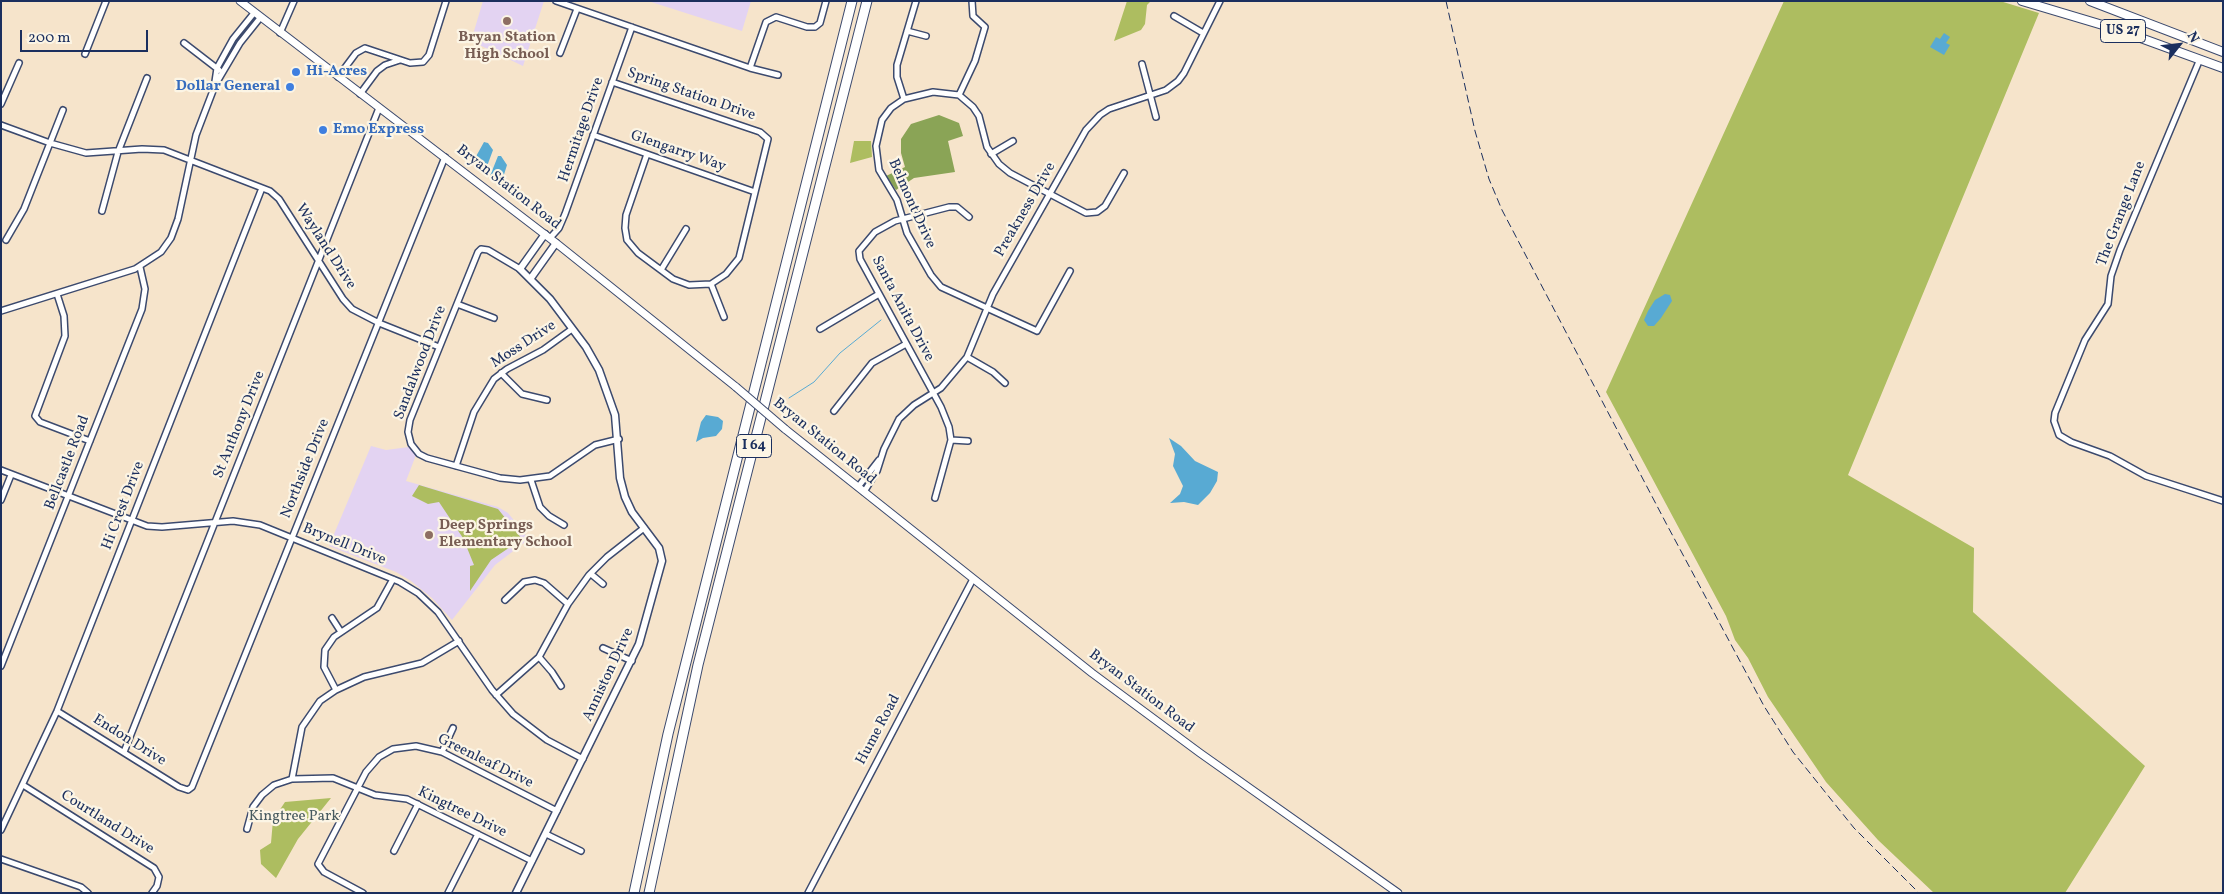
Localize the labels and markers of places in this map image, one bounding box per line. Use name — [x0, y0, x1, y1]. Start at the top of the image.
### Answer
marker: Bryan Station High School — [501, 15, 513, 27]
place label: Bryan Station High School — [458, 29, 556, 64]
place label: Hi-Acres — [306, 63, 367, 81]
marker: Hi-Acres — [290, 66, 302, 78]
place label: Dollar General — [176, 78, 280, 96]
marker: Dollar General — [284, 81, 296, 93]
place label: Emo Express — [333, 121, 424, 139]
marker: Emo Express — [317, 124, 329, 136]
place label: Deep Springs Elementary School — [439, 517, 572, 552]
marker: Deep Springs Elementary School — [423, 529, 435, 541]

